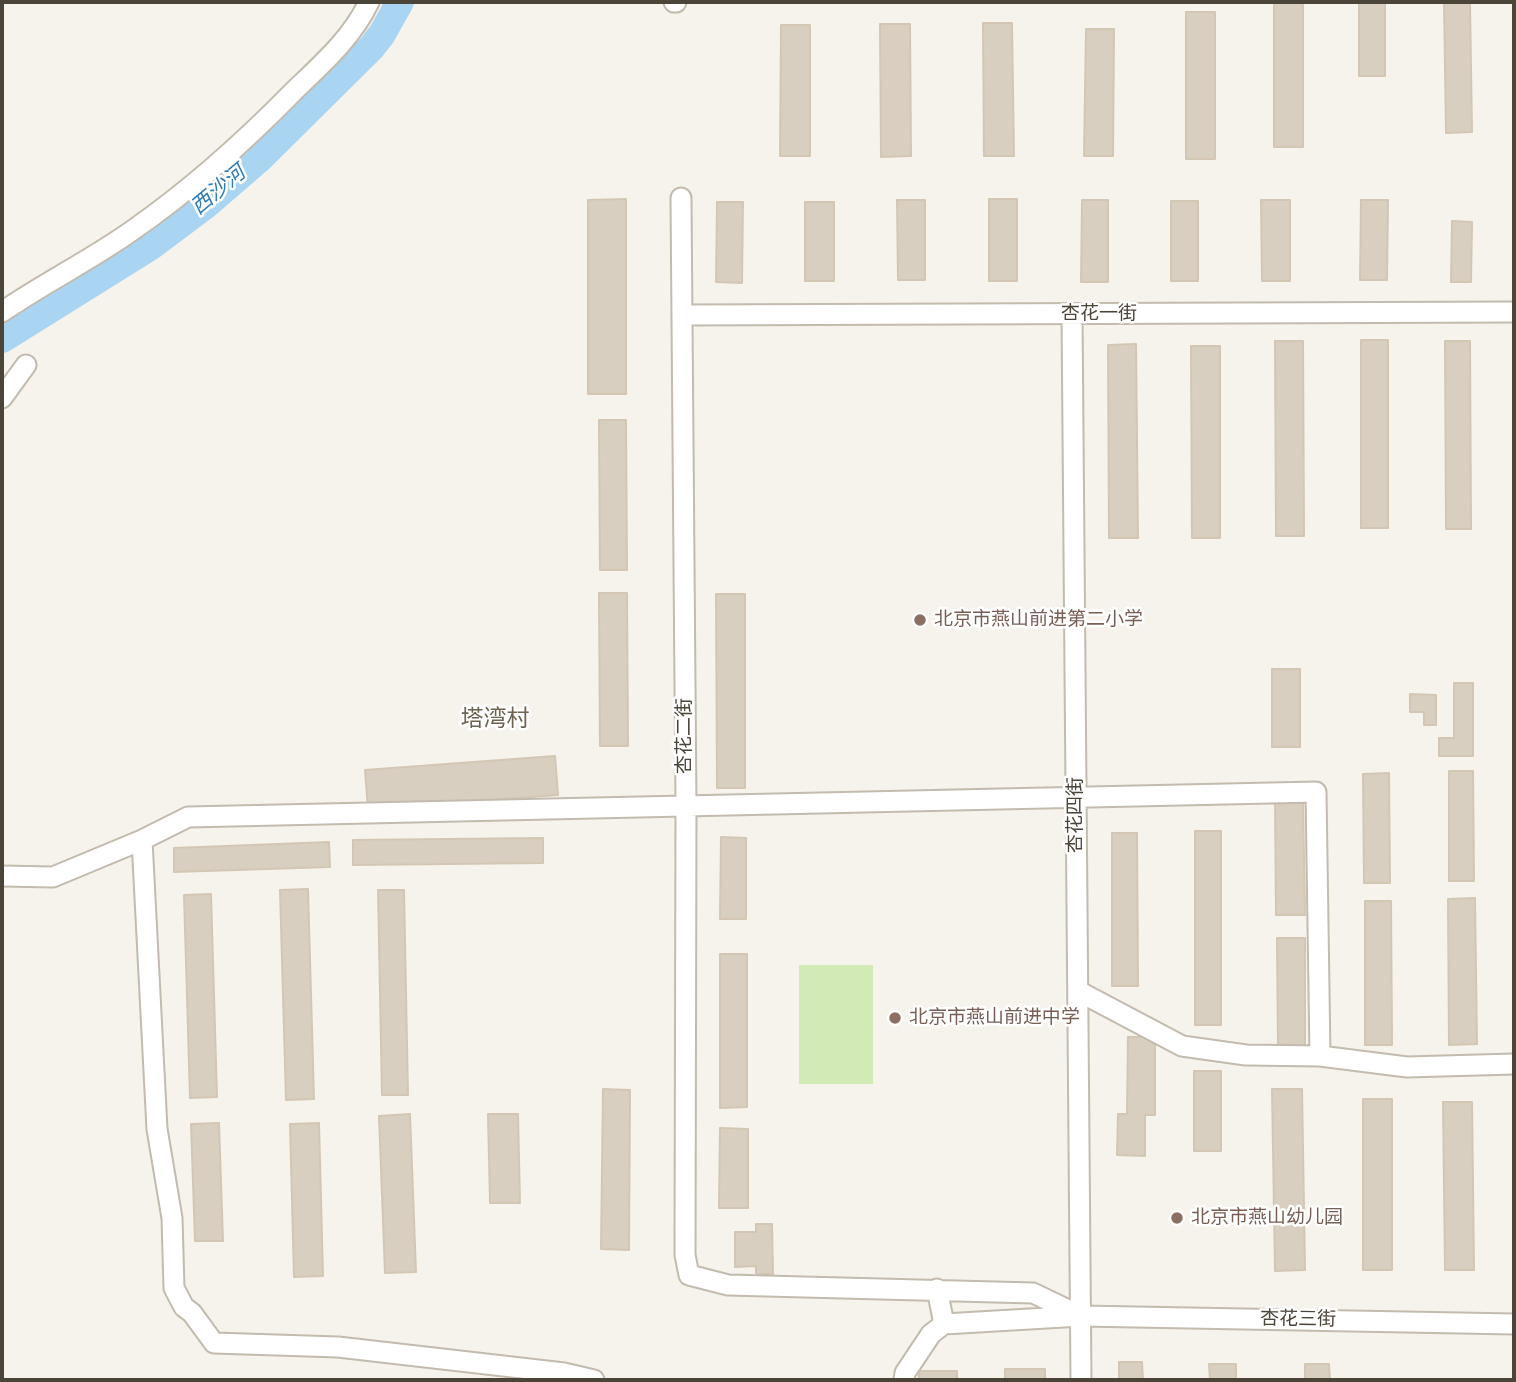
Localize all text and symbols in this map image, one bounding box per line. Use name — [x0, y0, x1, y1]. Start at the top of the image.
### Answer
water label: 西沙河 — [187, 161, 251, 221]
street label: 杏花一街 — [1061, 303, 1137, 325]
place label: 北京市燕山前进第二小学 — [934, 609, 1143, 631]
marker: 北京市燕山前进第二小学 — [912, 612, 928, 628]
street label: 杏花二街 — [674, 698, 696, 774]
district label: 塔湾村 — [461, 706, 529, 734]
street label: 杏花四街 — [1065, 777, 1087, 853]
place label: 北京市燕山前进中学 — [909, 1007, 1080, 1029]
marker: 北京市燕山前进中学 — [887, 1010, 903, 1026]
place label: 北京市燕山幼儿园 — [1191, 1207, 1343, 1229]
marker: 北京市燕山幼儿园 — [1169, 1210, 1185, 1226]
street label: 杏花三街 — [1260, 1308, 1336, 1332]

